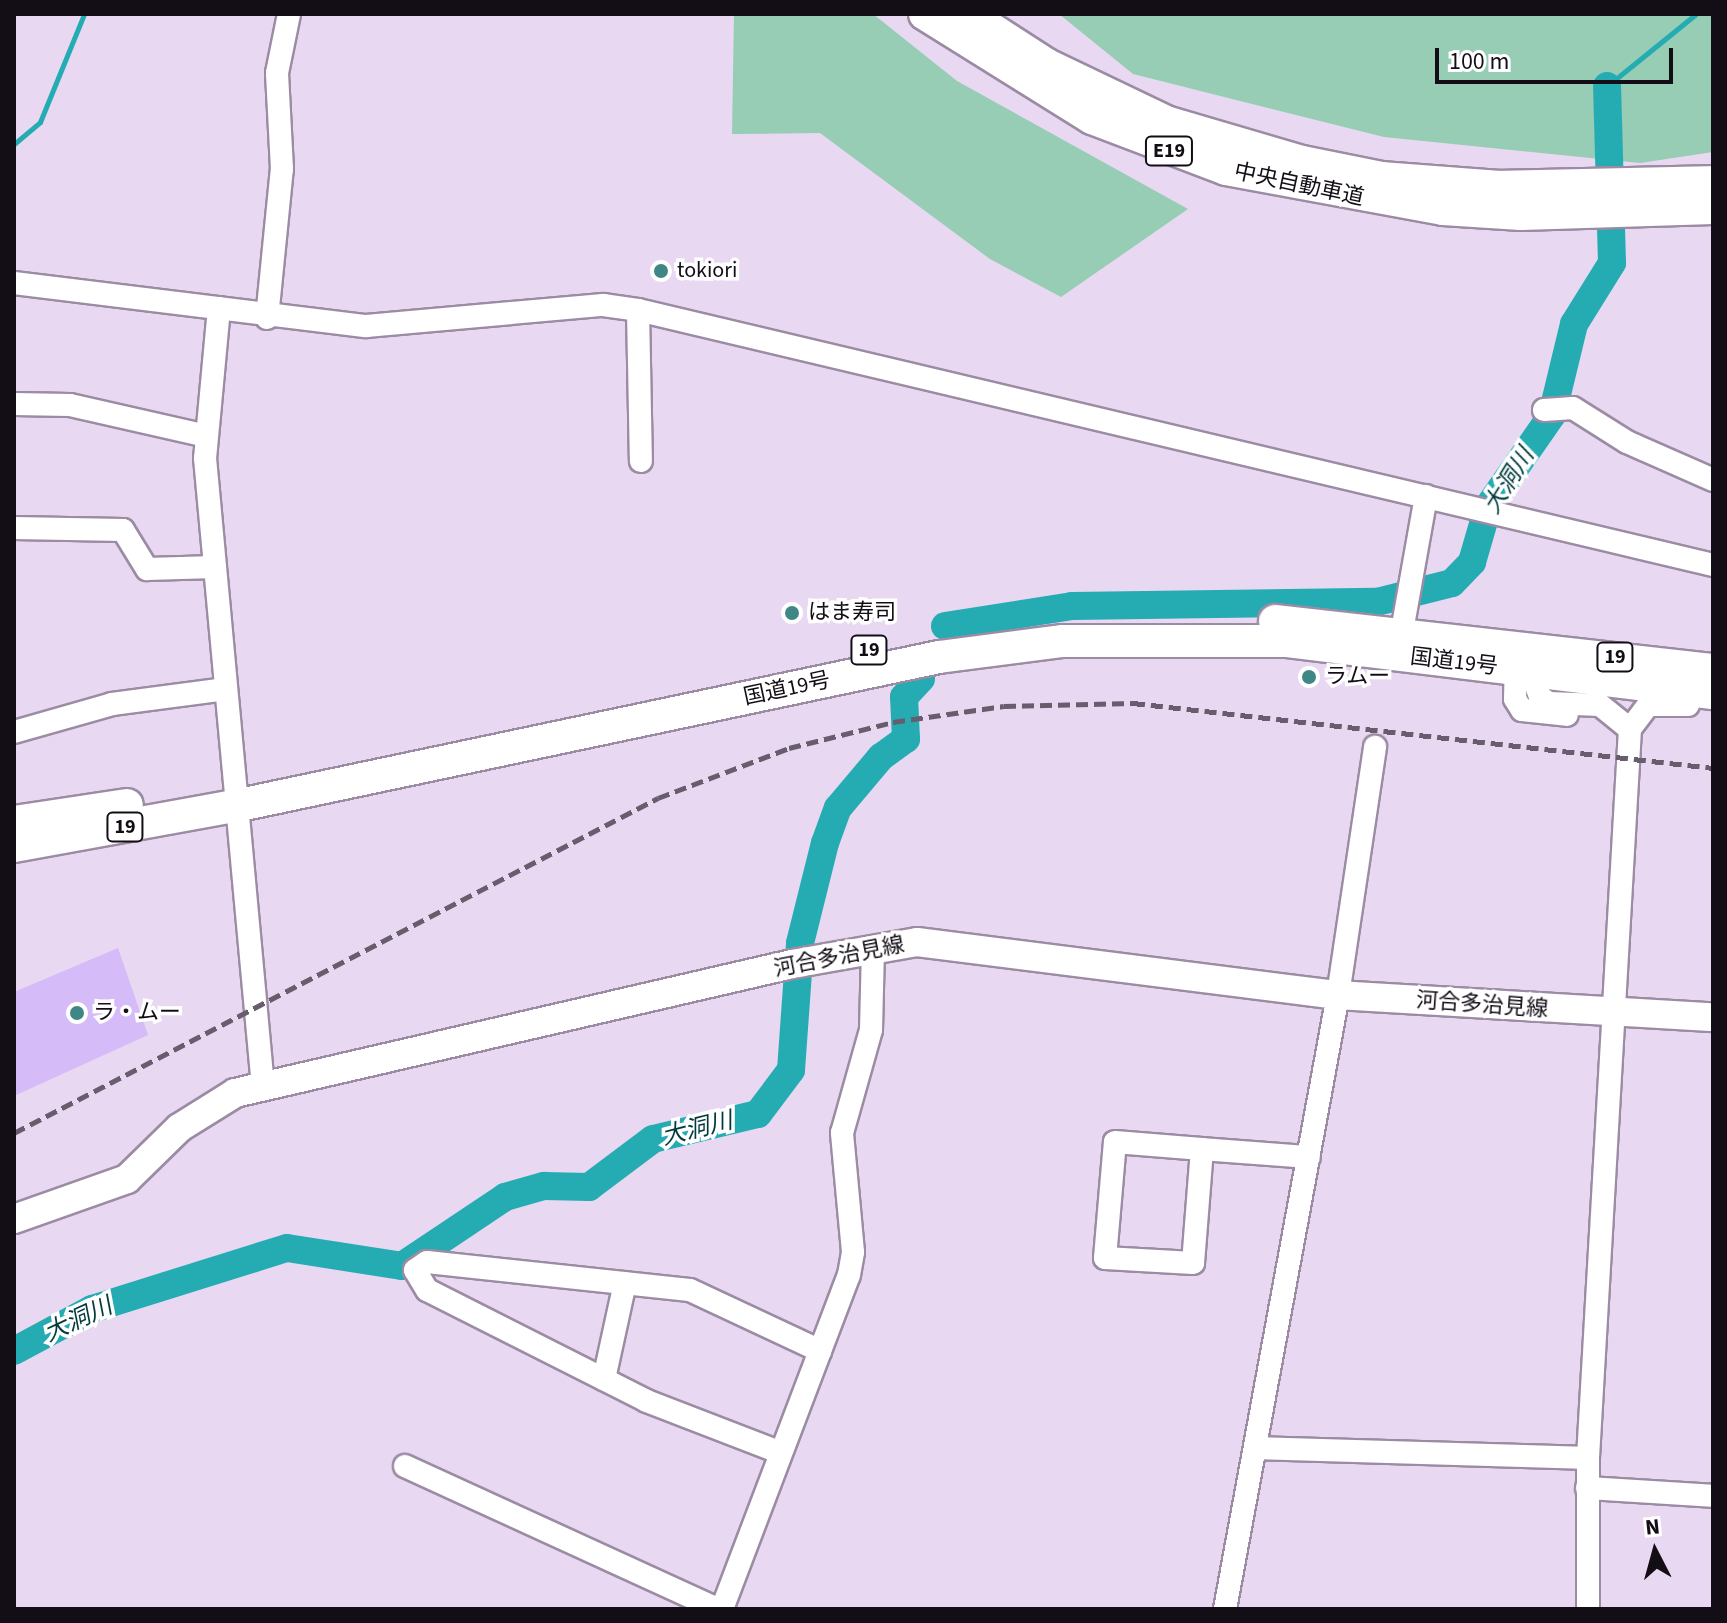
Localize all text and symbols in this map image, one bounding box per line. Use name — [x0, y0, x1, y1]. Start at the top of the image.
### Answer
scale bar — [1439, 32, 1677, 82]
text: 100 m — [1449, 44, 1509, 79]
road number: E19 — [1143, 135, 1195, 167]
street label: 中央自動車道 — [1232, 158, 1366, 212]
place label: tokiori — [677, 258, 737, 284]
marker: tokiori — [652, 262, 670, 280]
water label: 大洞川 — [1478, 443, 1540, 519]
place label: はま寿司 — [808, 600, 896, 626]
marker: はま寿司 — [783, 604, 801, 622]
road number: 19 — [849, 634, 889, 666]
road number: 19 — [1595, 641, 1635, 673]
street label: 国道19号 — [1409, 644, 1499, 680]
place label: ラムー — [1325, 664, 1391, 690]
street label: 国道19号 — [741, 667, 833, 711]
marker: ラムー — [1300, 668, 1318, 686]
road number: 19 — [105, 811, 145, 843]
street label: 河合多治見線 — [772, 931, 906, 983]
street label: 河合多治見線 — [1415, 987, 1549, 1023]
place label: ラ・ムー — [93, 1000, 181, 1026]
marker: ラ・ムー — [68, 1004, 86, 1022]
water label: 大洞川 — [659, 1106, 735, 1152]
water label: 大洞川 — [39, 1292, 117, 1348]
text: N — [1644, 1510, 1661, 1544]
north arrow — [1615, 1511, 1695, 1591]

